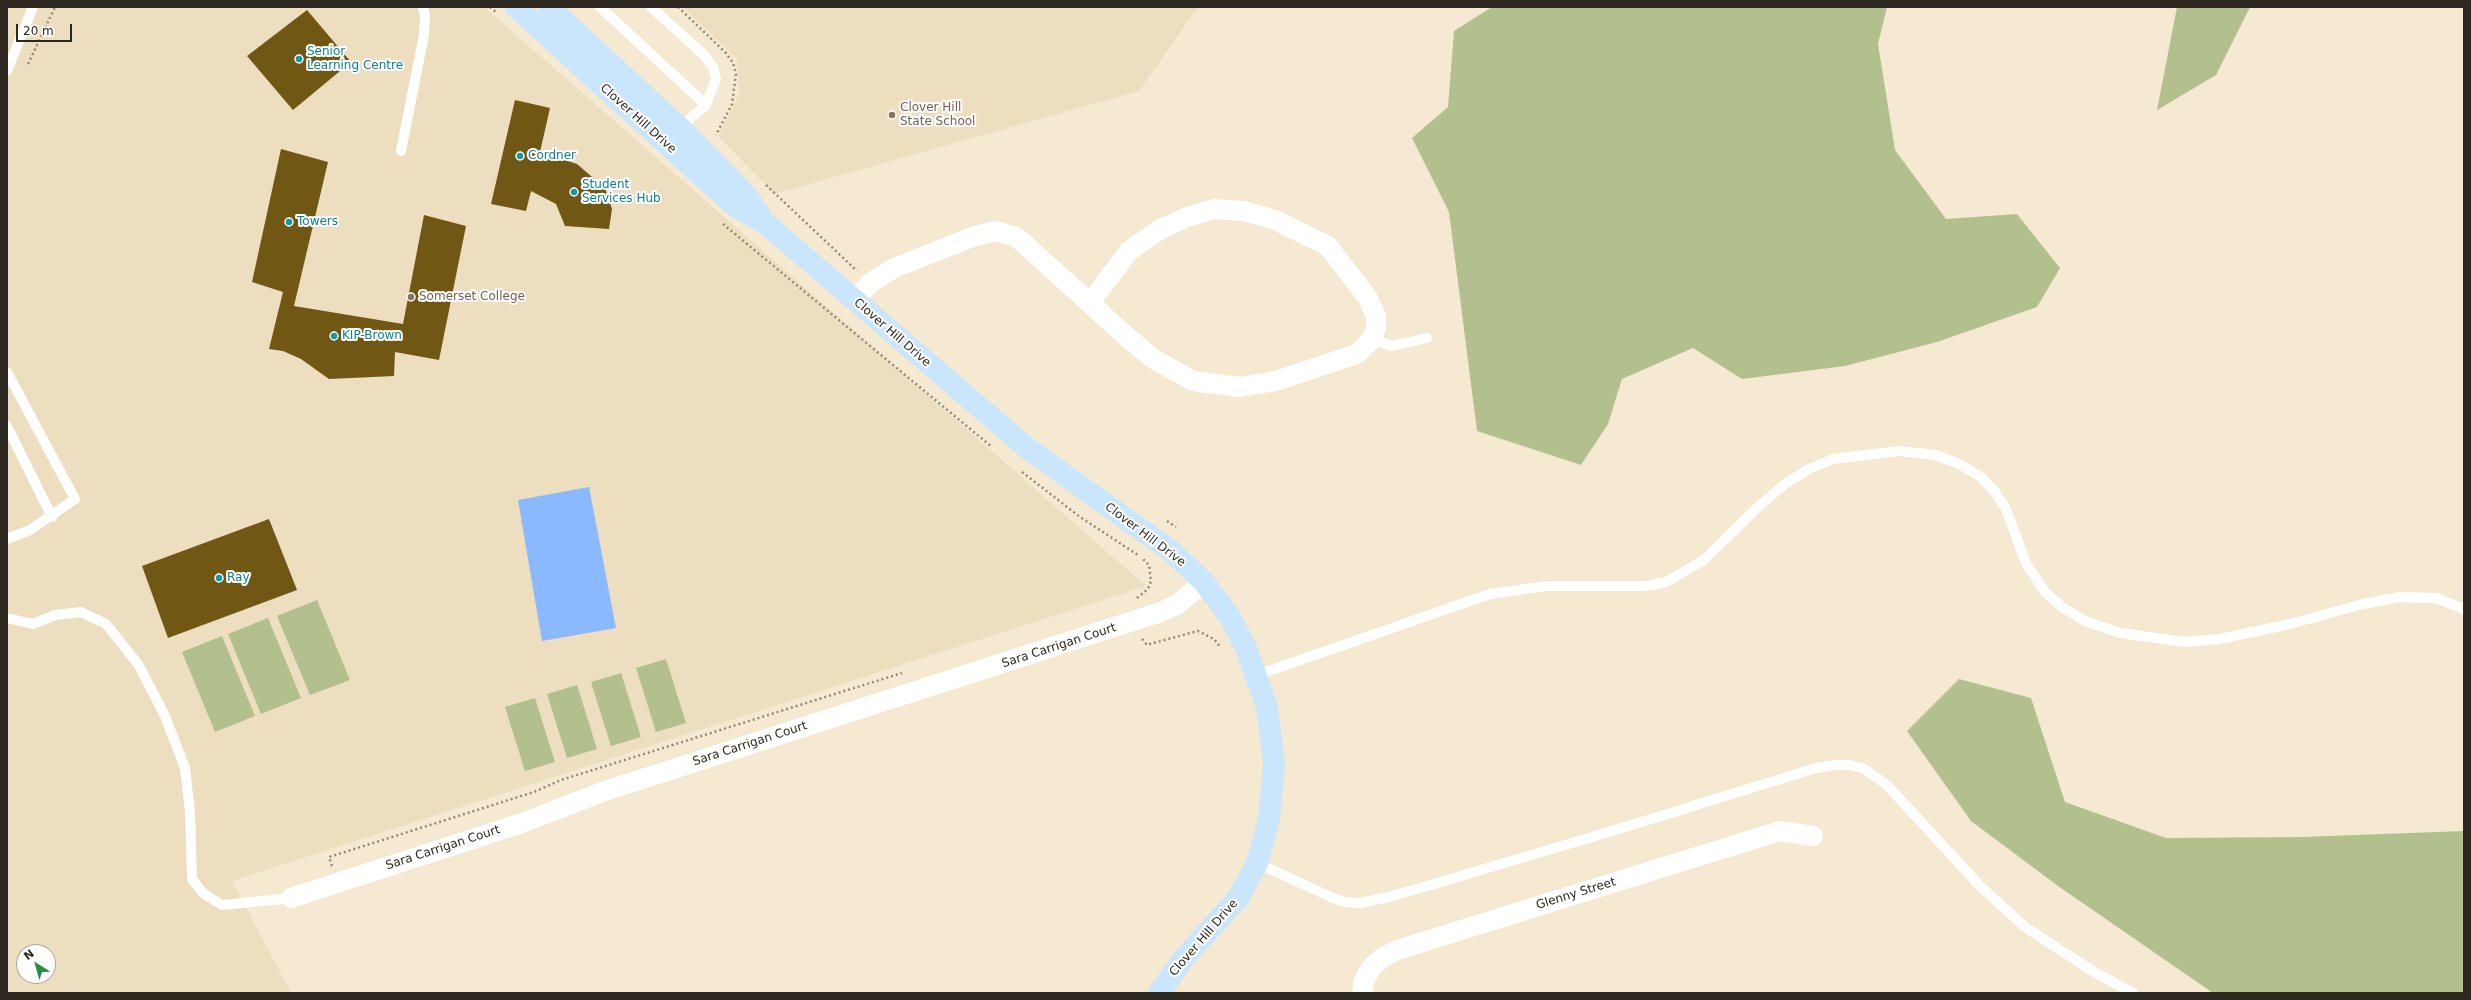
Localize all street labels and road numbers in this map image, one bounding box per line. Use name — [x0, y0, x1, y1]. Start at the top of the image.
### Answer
street label: Clover Hill Drive — [597, 81, 679, 157]
street label: Clover Hill Drive — [851, 296, 933, 370]
street label: Clover Hill Drive — [1102, 500, 1188, 570]
street label: Sara Carrigan Court — [1000, 621, 1118, 671]
street label: Sara Carrigan Court — [691, 719, 809, 769]
street label: Sara Carrigan Court — [384, 823, 502, 873]
street label: Glenny Street — [1534, 875, 1618, 913]
street label: Clover Hill Drive — [1167, 897, 1241, 979]

